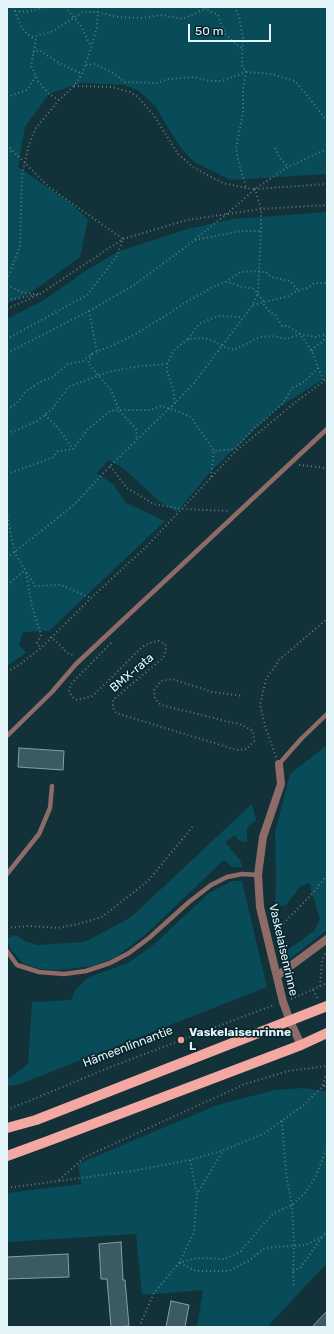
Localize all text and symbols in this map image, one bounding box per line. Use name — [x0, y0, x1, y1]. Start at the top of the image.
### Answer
scale bar — [190, 16, 273, 42]
text: 50 m — [195, 24, 223, 38]
street label: BMX-rata — [107, 651, 157, 695]
street label: Vaskelaisenrinne — [265, 903, 301, 997]
street label: Hämeenlinnantie — [81, 1023, 175, 1071]
place label: Vaskelaisenrinne L — [189, 1026, 291, 1054]
marker: Vaskelaisenrinne L — [176, 1035, 186, 1045]

